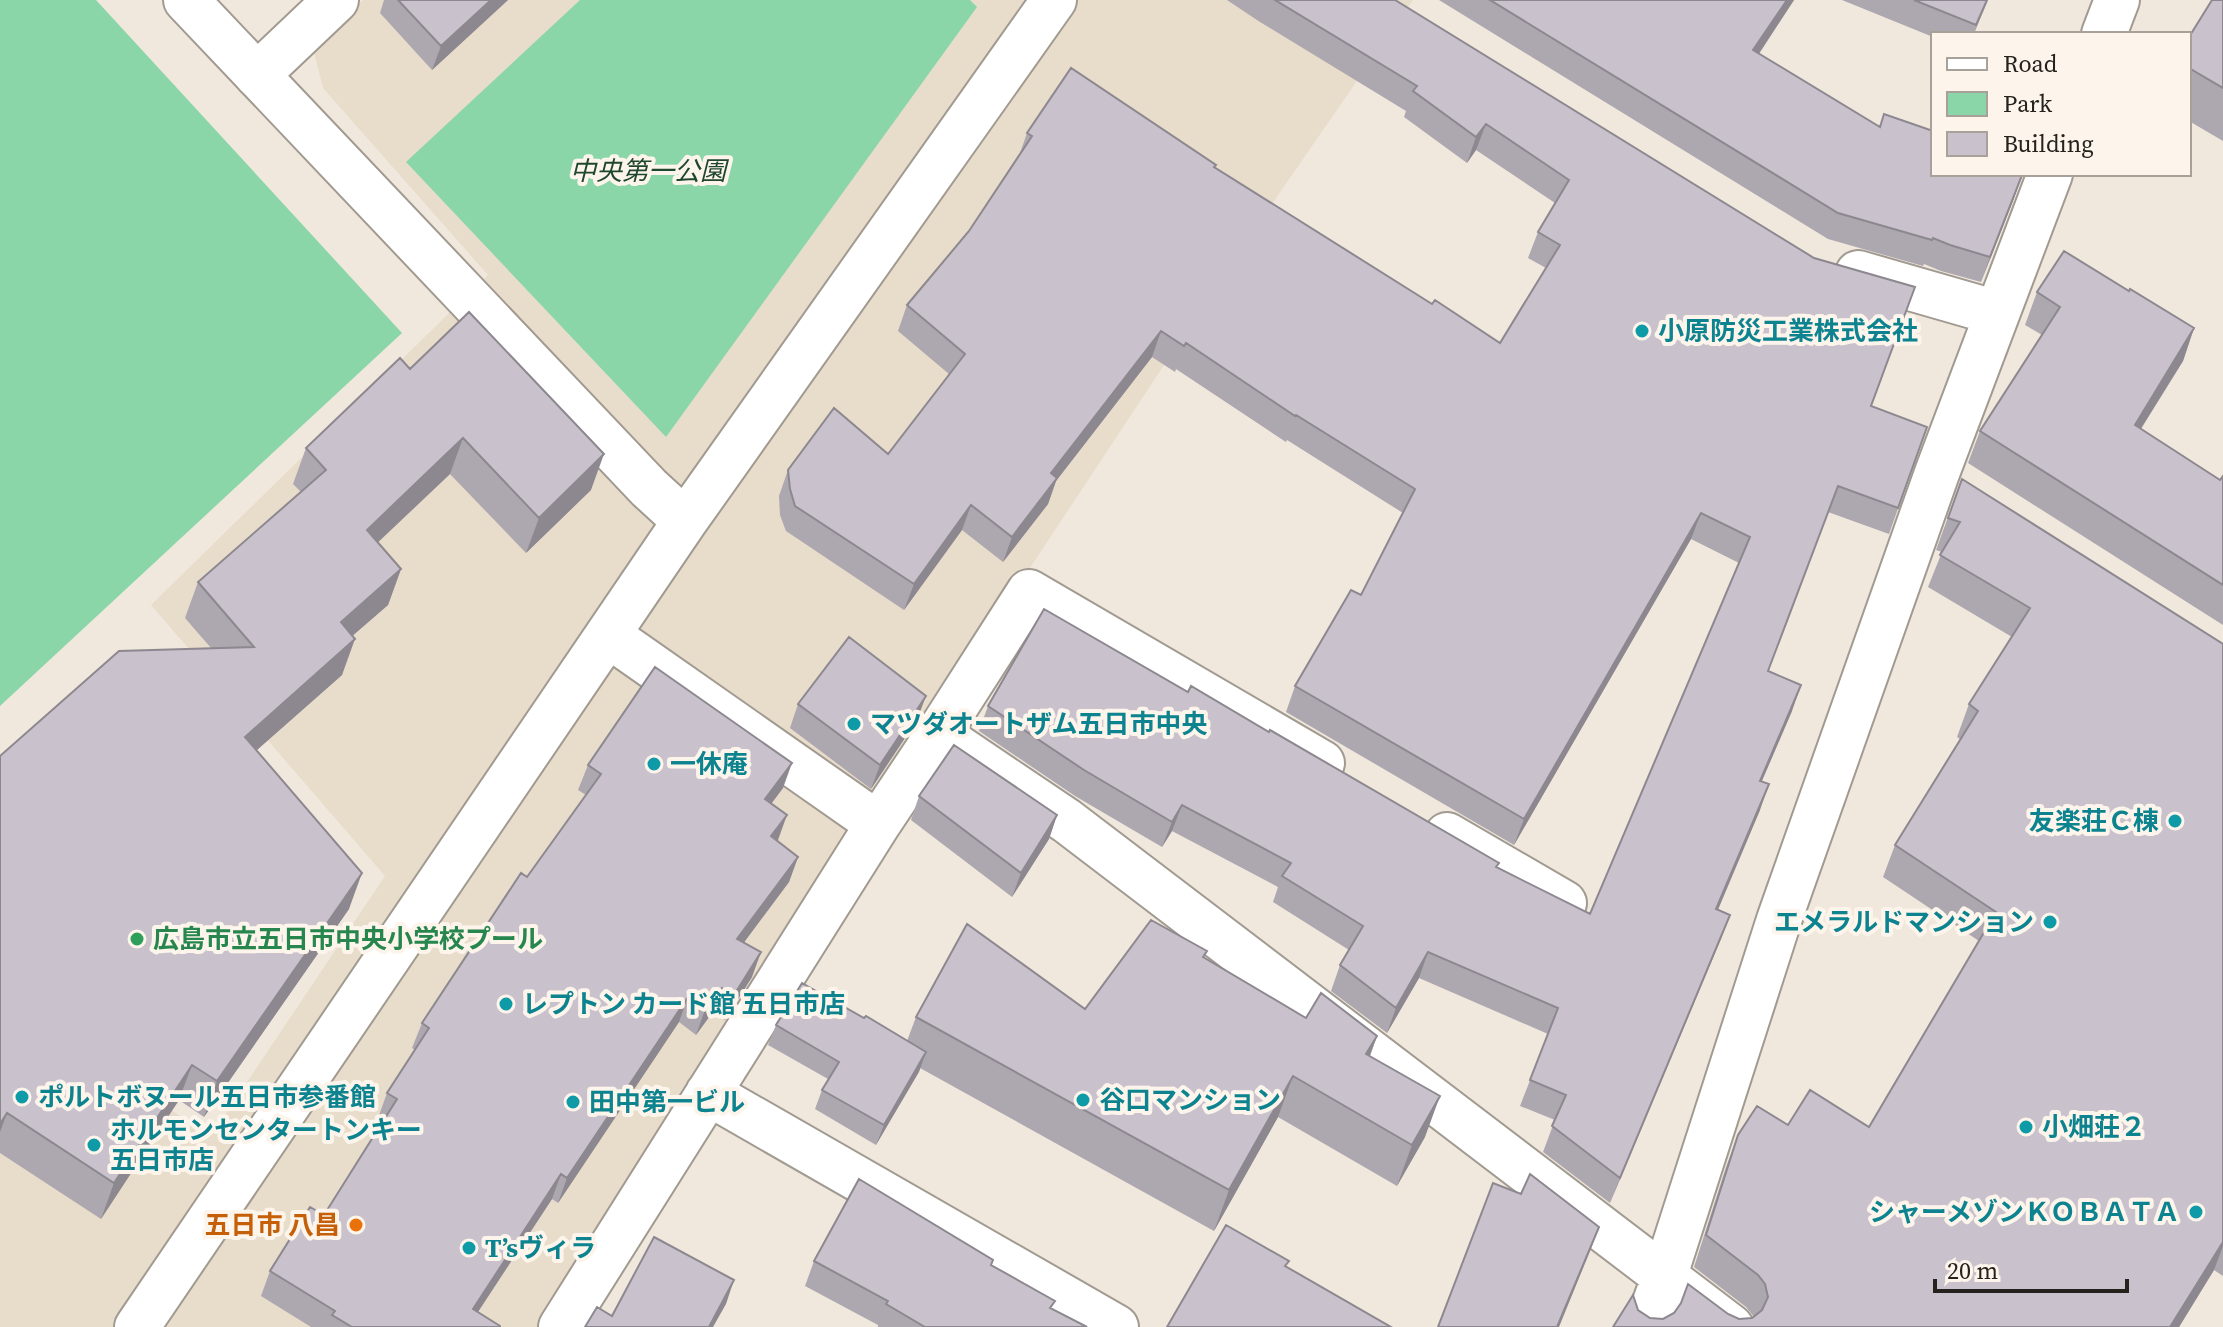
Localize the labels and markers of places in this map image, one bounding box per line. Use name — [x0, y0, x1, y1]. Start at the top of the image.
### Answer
place label: 小原防災工業株式会社 — [1658, 313, 1918, 349]
marker: 小原防災工業株式会社 — [1633, 322, 1651, 340]
place label: マツダオートザム五日市中央 — [870, 706, 1207, 742]
marker: マツダオートザム五日市中央 — [845, 715, 863, 733]
place label: 一休庵 — [670, 746, 748, 782]
marker: 一休庵 — [645, 755, 663, 773]
place label: 友楽荘Ｃ棟 — [2029, 803, 2159, 839]
marker: 友楽荘Ｃ棟 — [2166, 812, 2184, 830]
place label: エメラルドマンション — [1774, 904, 2034, 940]
marker: エメラルドマンション — [2041, 913, 2059, 931]
place label: 広島市立五日市中央小学校プール — [153, 921, 543, 957]
marker: 広島市立五日市中央小学校プール — [128, 930, 146, 948]
place label: レプトン カード館 五日市店 — [522, 986, 845, 1022]
marker: レプトン カード館 五日市店 — [497, 995, 515, 1013]
place label: ポルトボヌール五日市参番館 — [38, 1079, 376, 1115]
place label: 谷口マンション — [1099, 1082, 1281, 1118]
place label: 田中第一ビル — [589, 1084, 745, 1120]
marker: ポルトボヌール五日市参番館 — [13, 1088, 31, 1106]
marker: 谷口マンション — [1074, 1091, 1092, 1109]
marker: 田中第一ビル — [564, 1093, 582, 1111]
place label: 小畑荘２ — [2042, 1109, 2146, 1145]
place label: ホルモンセンタートンキー 五日市店 — [110, 1112, 422, 1178]
marker: 小畑荘２ — [2017, 1118, 2035, 1136]
marker: ホルモンセンタートンキー 五日市店 — [85, 1136, 103, 1154]
place label: シャーメゾンＫＯＢＡＴＡ — [1869, 1194, 2180, 1230]
marker: シャーメゾンＫＯＢＡＴＡ — [2187, 1203, 2205, 1221]
place label: 五日市 八昌 — [204, 1207, 340, 1243]
marker: 五日市 八昌 — [347, 1216, 365, 1234]
place label: T’sヴィラ — [485, 1230, 596, 1266]
marker: T’sヴィラ — [460, 1239, 478, 1257]

